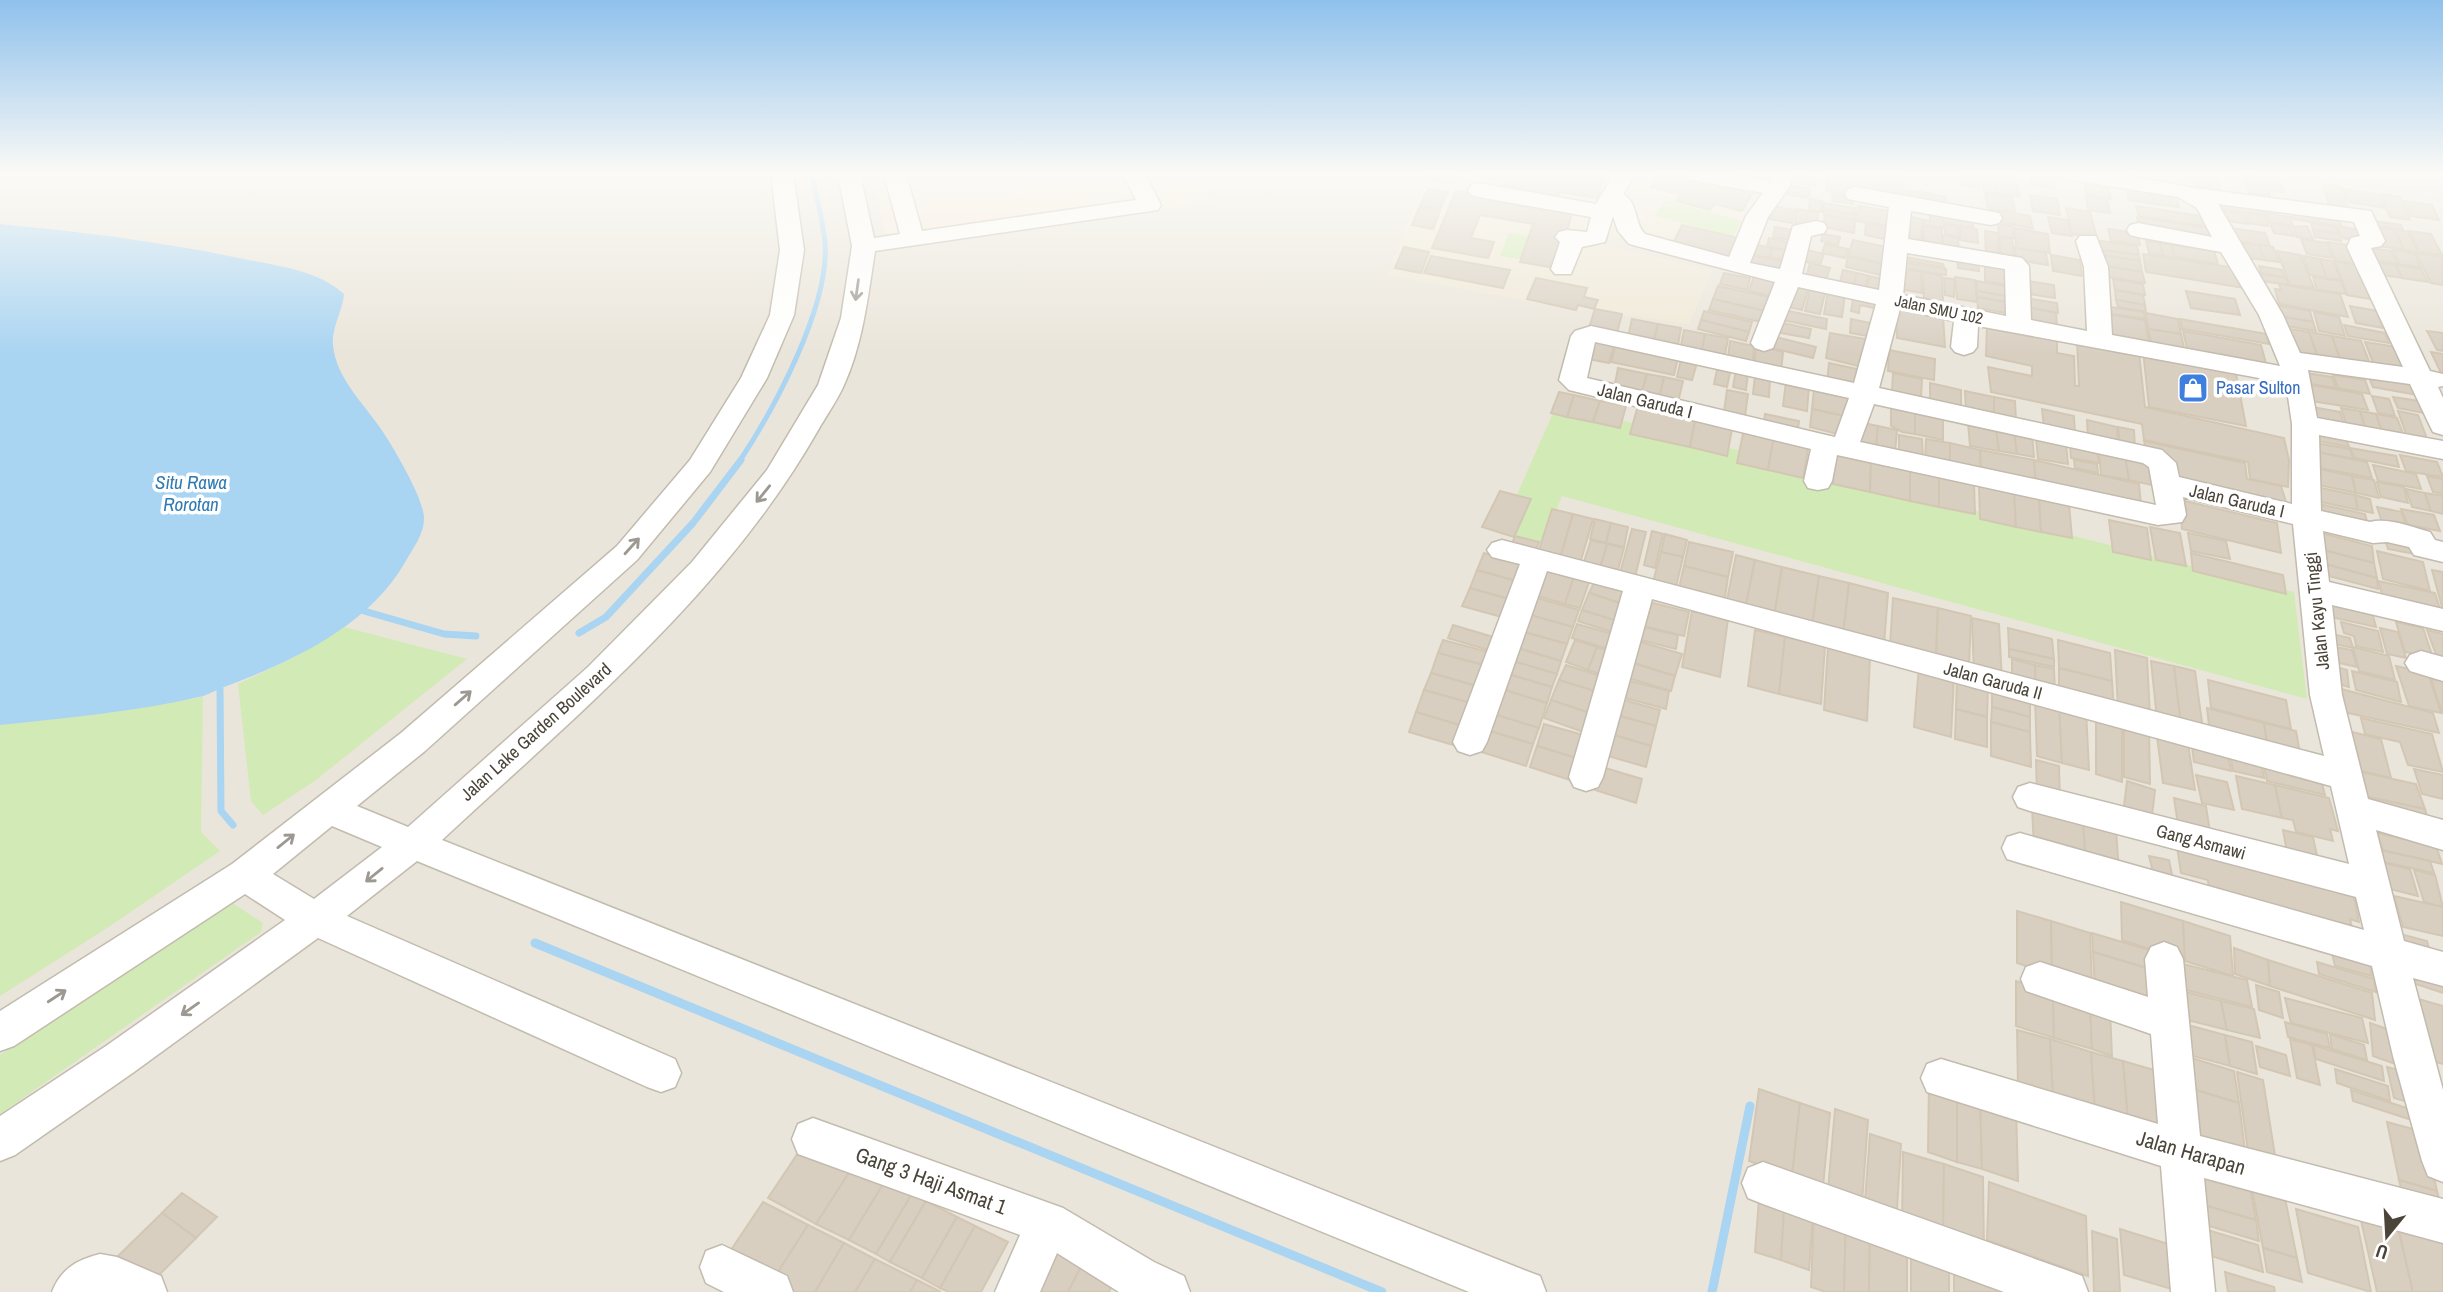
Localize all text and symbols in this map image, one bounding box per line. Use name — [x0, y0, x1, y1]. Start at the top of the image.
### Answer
one-way arrow — [850, 278, 863, 301]
street label: Jalan SMU 102 — [1893, 289, 1985, 329]
shop icon: Pasar Sulton — [2176, 371, 2210, 405]
place label: Pasar Sulton — [2216, 375, 2301, 400]
street label: Jalan Garuda I — [1595, 377, 1695, 424]
water label: Situ Rawa Rorotan — [155, 469, 227, 517]
street label: Jalan Garuda I — [2187, 477, 2287, 524]
one-way arrow — [756, 484, 771, 503]
one-way arrow — [624, 537, 640, 555]
street label: Jalan Kayu Tinggi — [2298, 551, 2335, 671]
street label: Jalan Garuda II — [1941, 655, 2045, 706]
street label: Jalan Lake Garden Boulevard — [455, 657, 617, 806]
one-way arrow — [454, 690, 472, 706]
street label: Gang Asmawi — [2154, 818, 2249, 865]
one-way arrow — [277, 834, 295, 849]
one-way arrow — [365, 867, 384, 882]
one-way arrow — [47, 989, 67, 1003]
one-way arrow — [181, 1002, 200, 1016]
street label: Jalan Harapan — [2133, 1123, 2249, 1182]
street label: Gang 3 Haji Asmat 1 — [852, 1140, 1011, 1221]
north arrow — [2352, 1201, 2422, 1271]
text: U — [2372, 1238, 2391, 1266]

